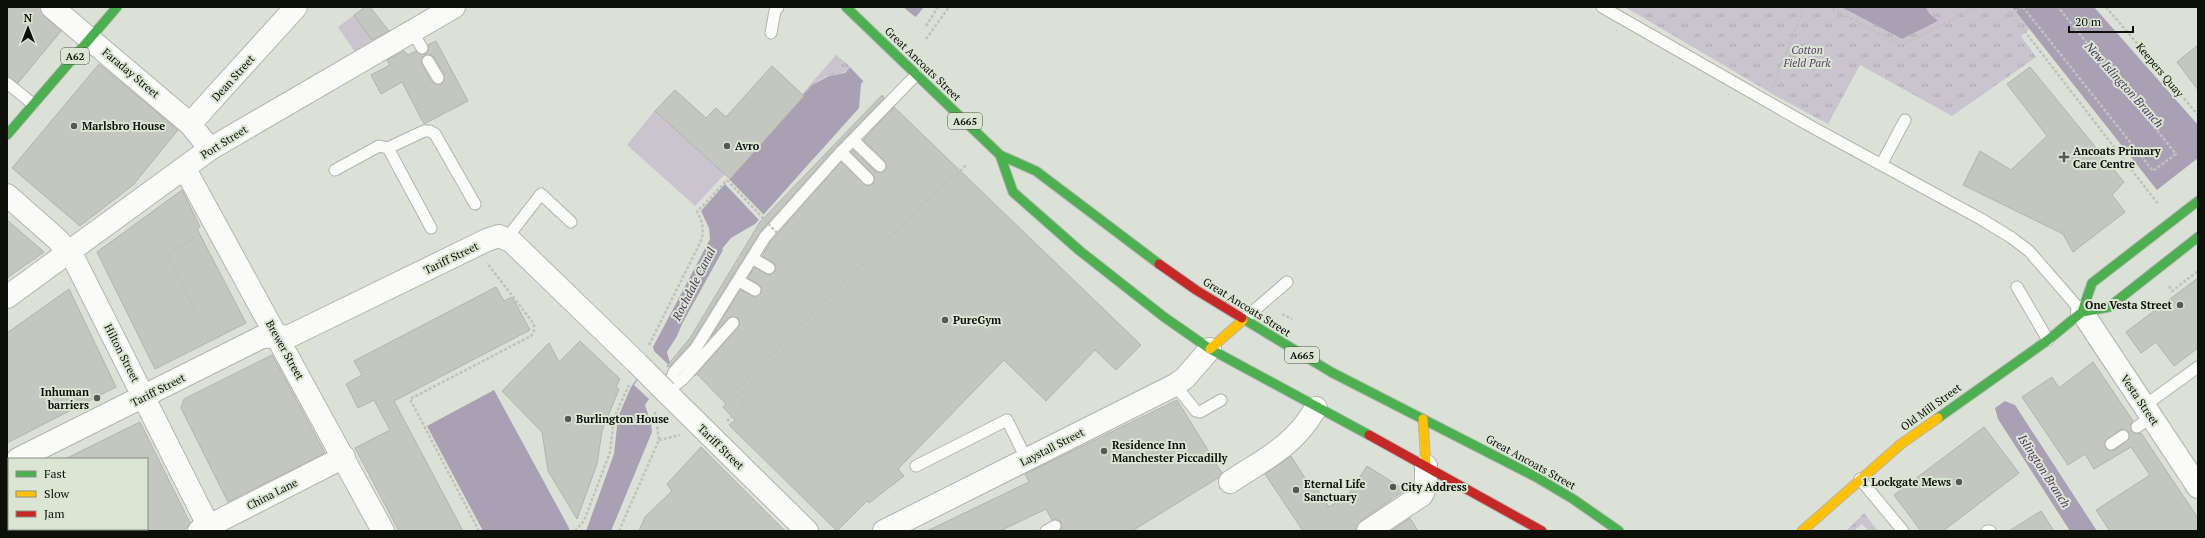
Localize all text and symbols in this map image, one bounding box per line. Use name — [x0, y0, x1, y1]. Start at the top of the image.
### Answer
north arrow — [8, 8, 48, 48]
scale bar — [2069, 8, 2133, 34]
text: N — [24, 11, 33, 25]
text: 20 m — [2075, 14, 2102, 29]
street label: Great Ancoats Street — [882, 24, 964, 104]
water label: New Islington Branch — [2081, 38, 2167, 130]
street label: Keepers Quay — [2133, 40, 2187, 100]
park label: Cotton Field Park — [1782, 43, 1831, 70]
street label: Faraday Street — [99, 45, 163, 101]
road number: A62 — [61, 48, 89, 64]
street label: Dean Street — [209, 52, 257, 104]
road number: A665 — [948, 113, 982, 129]
place label: Marlsbro House — [82, 119, 165, 133]
marker: Marlsbro House — [69, 121, 79, 131]
street label: Port Street — [198, 122, 250, 162]
place label: Avro — [735, 139, 760, 153]
marker: Avro — [722, 141, 732, 151]
place label: Ancoats Primary Care Centre — [2073, 144, 2161, 171]
marker: Ancoats Primary Care Centre — [2058, 151, 2070, 163]
street label: Tariff Street — [421, 239, 481, 277]
water label: Rochdale Canal — [668, 244, 719, 324]
street label: Great Ancoats Street — [1201, 274, 1293, 340]
place label: One Vesta Street — [2085, 298, 2173, 312]
marker: One Vesta Street — [2175, 300, 2185, 310]
place label: PureGym — [953, 313, 1002, 327]
marker: PureGym — [940, 315, 950, 325]
street label: Brewer Street — [263, 318, 307, 382]
street label: Hilton Street — [101, 322, 143, 384]
road number: A665 — [1285, 347, 1319, 363]
street label: Tariff Street — [128, 370, 188, 410]
street label: Vesta Street — [2118, 372, 2162, 428]
street label: Old Mill Street — [1898, 380, 1964, 434]
place label: Inhuman barriers — [41, 385, 89, 412]
marker: Inhuman barriers — [92, 393, 102, 403]
place label: Burlington House — [576, 412, 669, 426]
marker: Burlington House — [563, 414, 573, 424]
street label: Tariff Street — [695, 421, 747, 473]
street label: Laystall Street — [1018, 425, 1086, 469]
water label: Islington Branch — [2015, 430, 2074, 510]
street label: Great Ancoats Street — [1483, 431, 1579, 493]
place label: Residence Inn Manchester Piccadilly — [1112, 438, 1228, 465]
marker: Residence Inn Manchester Piccadilly — [1099, 446, 1109, 456]
legend — [8, 458, 148, 530]
text: Fast — [44, 466, 67, 481]
street label: China Lane — [244, 475, 300, 513]
place label: 1 Lockgate Mews — [1862, 475, 1951, 489]
place label: Eternal Life Sanctuary — [1304, 477, 1366, 504]
marker: 1 Lockgate Mews — [1954, 477, 1964, 487]
place label: City Address — [1401, 480, 1467, 494]
marker: City Address — [1388, 482, 1398, 492]
marker: Eternal Life Sanctuary — [1291, 485, 1301, 495]
text: Slow — [44, 486, 70, 501]
text: Jam — [44, 506, 65, 521]

